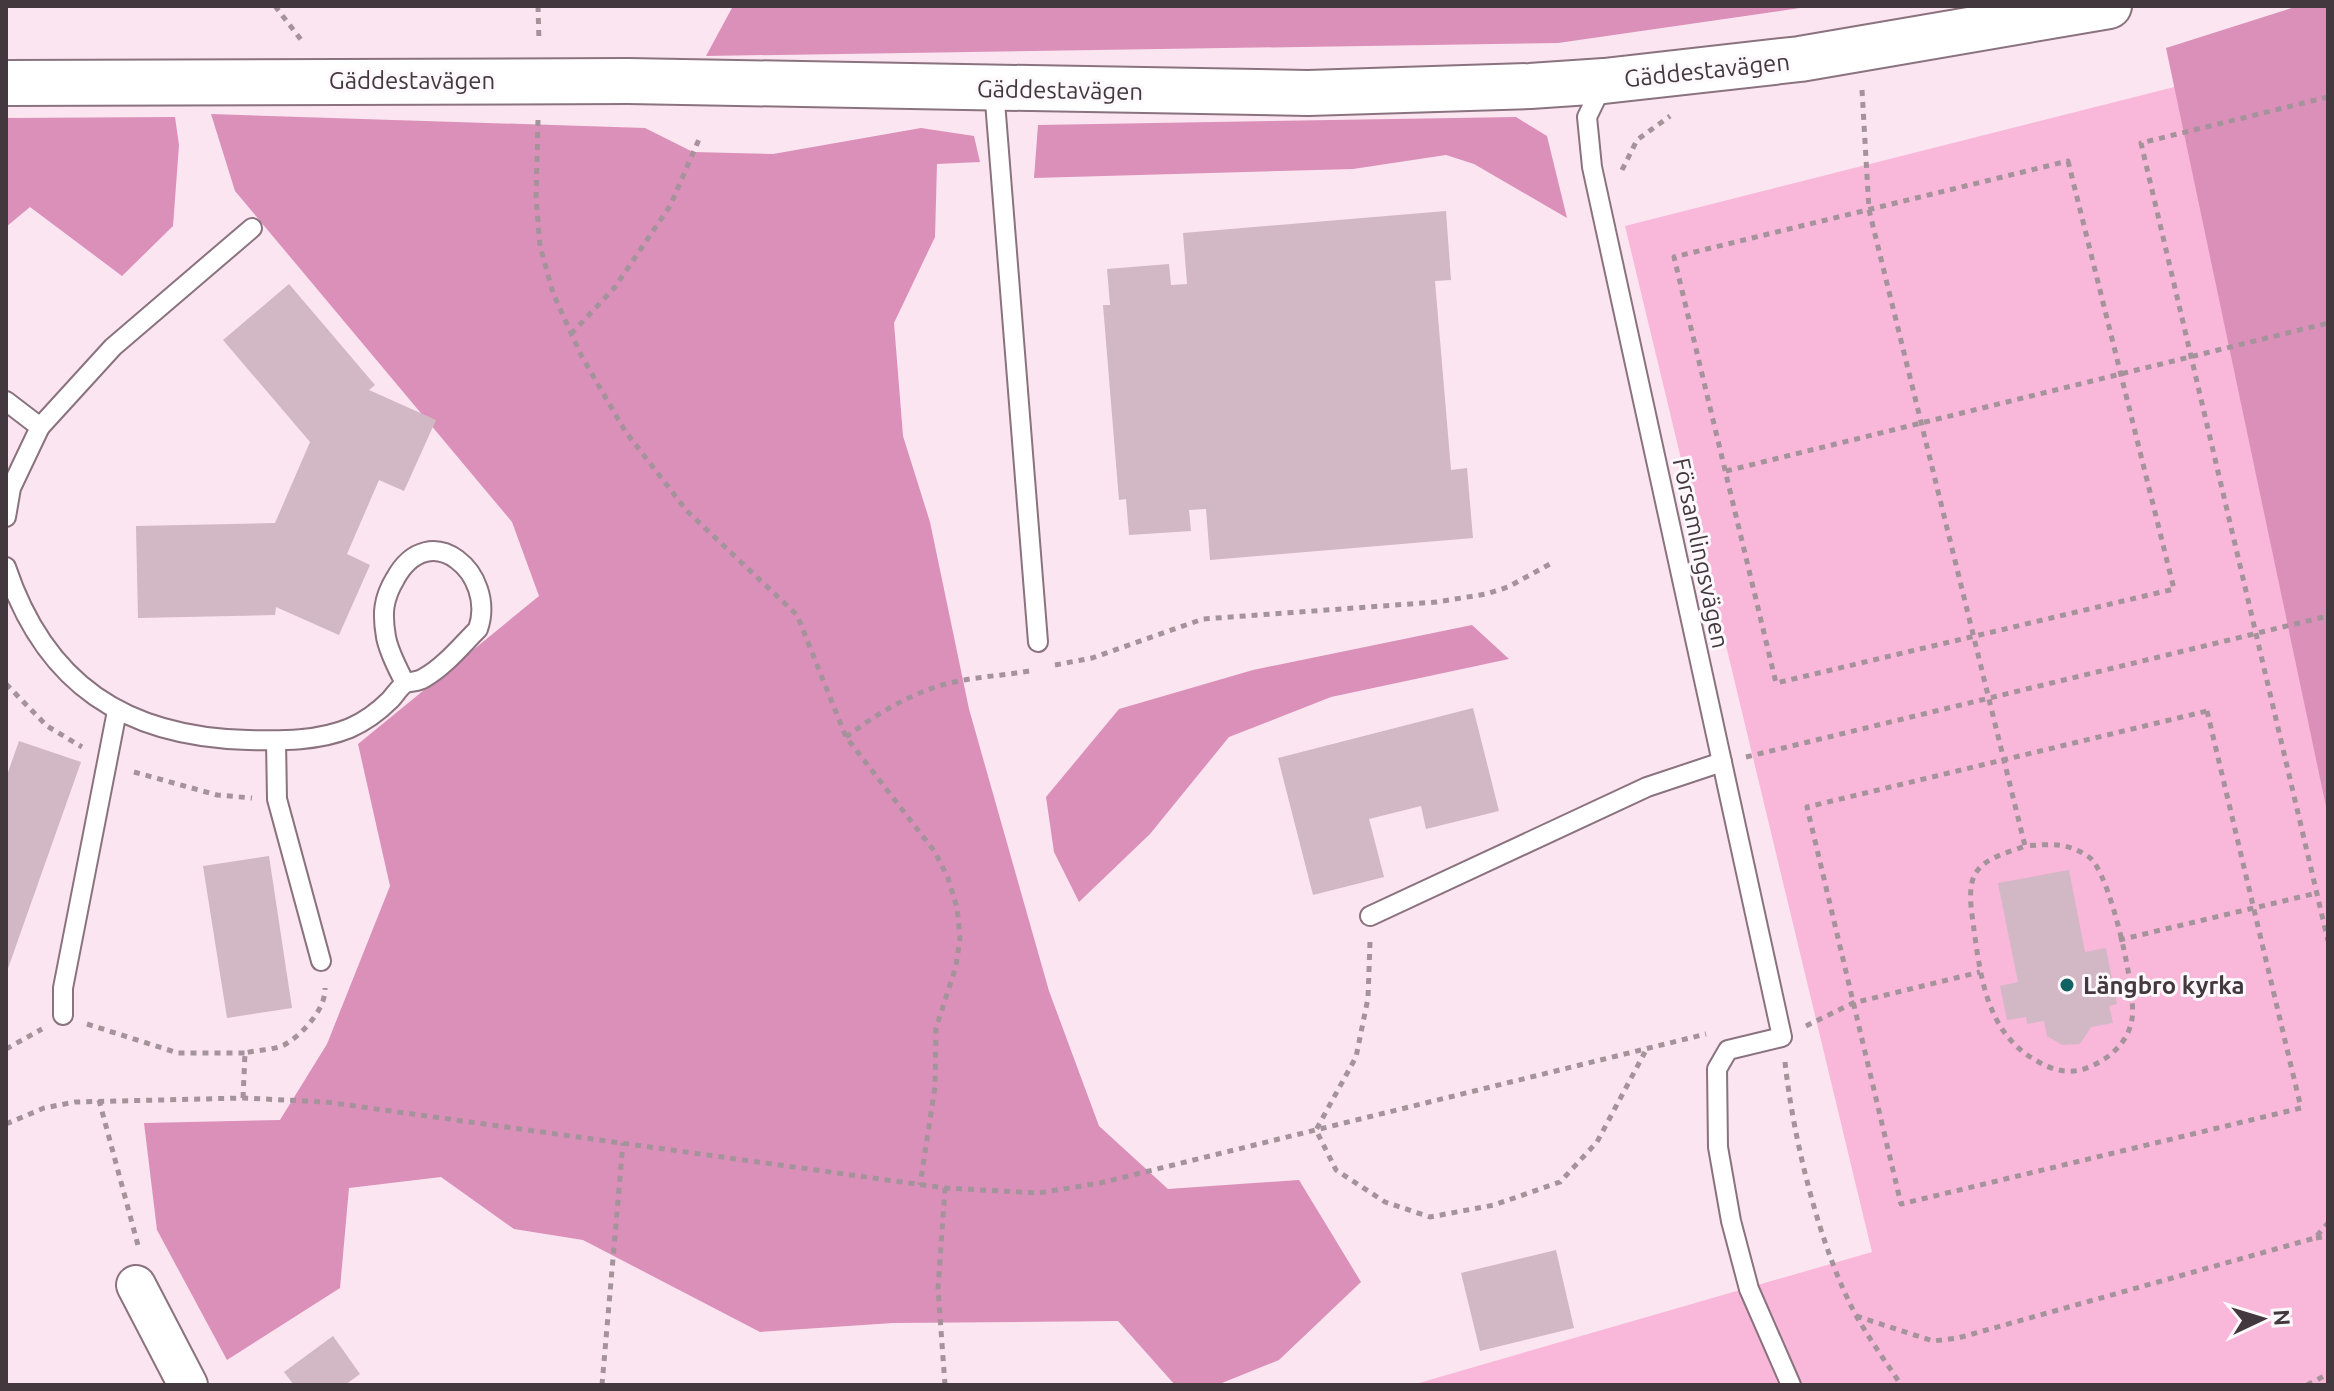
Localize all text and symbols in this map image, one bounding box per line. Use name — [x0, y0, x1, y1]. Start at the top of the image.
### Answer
street label: Gäddestavägen — [1623, 48, 1791, 92]
street label: Gäddestavägen — [329, 67, 495, 94]
street label: Gäddestavägen — [977, 75, 1143, 105]
street label: Församlingsvägen — [1668, 455, 1734, 651]
place label: Längbro kyrka — [2083, 972, 2245, 999]
marker: Längbro kyrka — [2058, 976, 2076, 994]
north arrow — [2222, 1279, 2302, 1359]
text: N — [2269, 1309, 2295, 1327]

